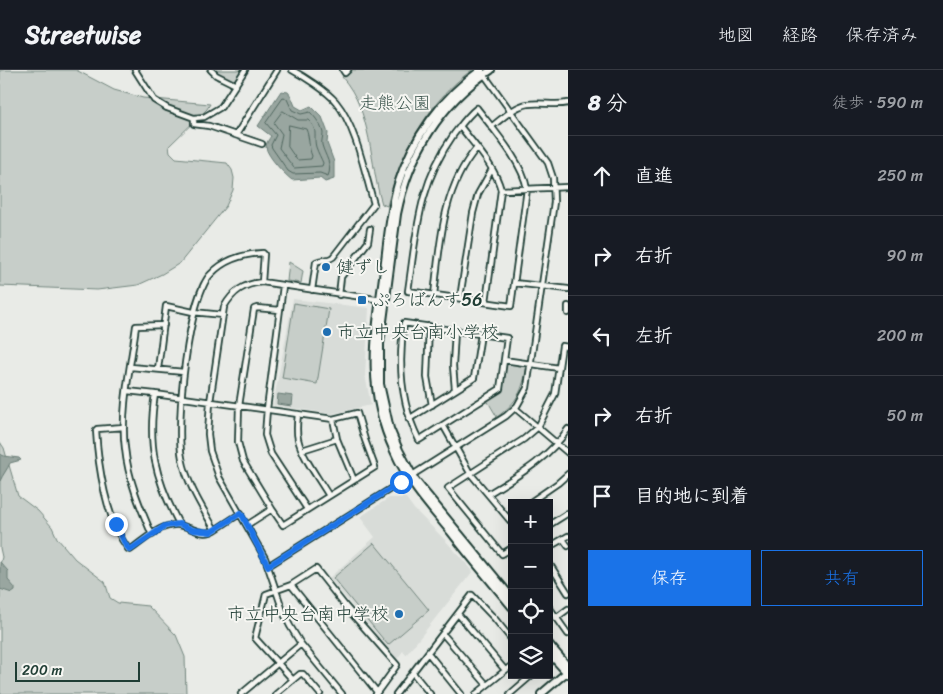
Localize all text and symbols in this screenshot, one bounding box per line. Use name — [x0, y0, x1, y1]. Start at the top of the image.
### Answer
text: Streetwise — [25, 14, 141, 56]
text: 地図 — [718, 19, 754, 51]
text: 経路 — [782, 19, 818, 51]
text: 保存済み — [846, 19, 918, 51]
text: 8 分 — [588, 84, 627, 122]
park label: 走熊公園 — [359, 87, 431, 119]
text: 徒歩 · 590 m — [832, 88, 923, 117]
text: 直進 — [635, 159, 673, 192]
text: 250 m — [877, 161, 923, 190]
icon: ahead — [588, 162, 616, 190]
text: 右折 — [635, 239, 673, 272]
text: 90 m — [887, 241, 923, 270]
icon: right — [588, 242, 616, 270]
place label: 健ずし — [336, 251, 390, 283]
marker: 健ずし — [320, 261, 332, 273]
place label: ぷろばんす56 — [372, 284, 483, 316]
marker: ぷろばんす56 — [356, 294, 368, 306]
place label: 市立中央台南小学校 — [337, 316, 499, 348]
text: 左折 — [635, 319, 673, 352]
text: 200 m — [877, 321, 923, 350]
icon: left — [588, 322, 616, 350]
marker: 市立中央台南小学校 — [321, 326, 333, 338]
text: 右折 — [635, 399, 673, 432]
text: 50 m — [887, 401, 923, 430]
icon: right — [588, 402, 616, 430]
route start — [390, 471, 413, 494]
text: 目的地に到着 — [635, 479, 749, 512]
icon: arrive — [588, 482, 616, 510]
map controls — [508, 499, 553, 679]
button: + — [508, 499, 553, 544]
route end — [105, 513, 128, 536]
button: − — [508, 544, 553, 589]
button: 保存 — [588, 550, 751, 606]
button: 共有 — [761, 550, 923, 606]
button: locate — [508, 589, 553, 634]
place label: 市立中央台南中学校 — [227, 598, 389, 630]
marker: 市立中央台南中学校 — [393, 608, 405, 620]
button: layers — [508, 634, 553, 679]
text: 200 m — [22, 658, 62, 683]
scale bar — [15, 659, 140, 682]

